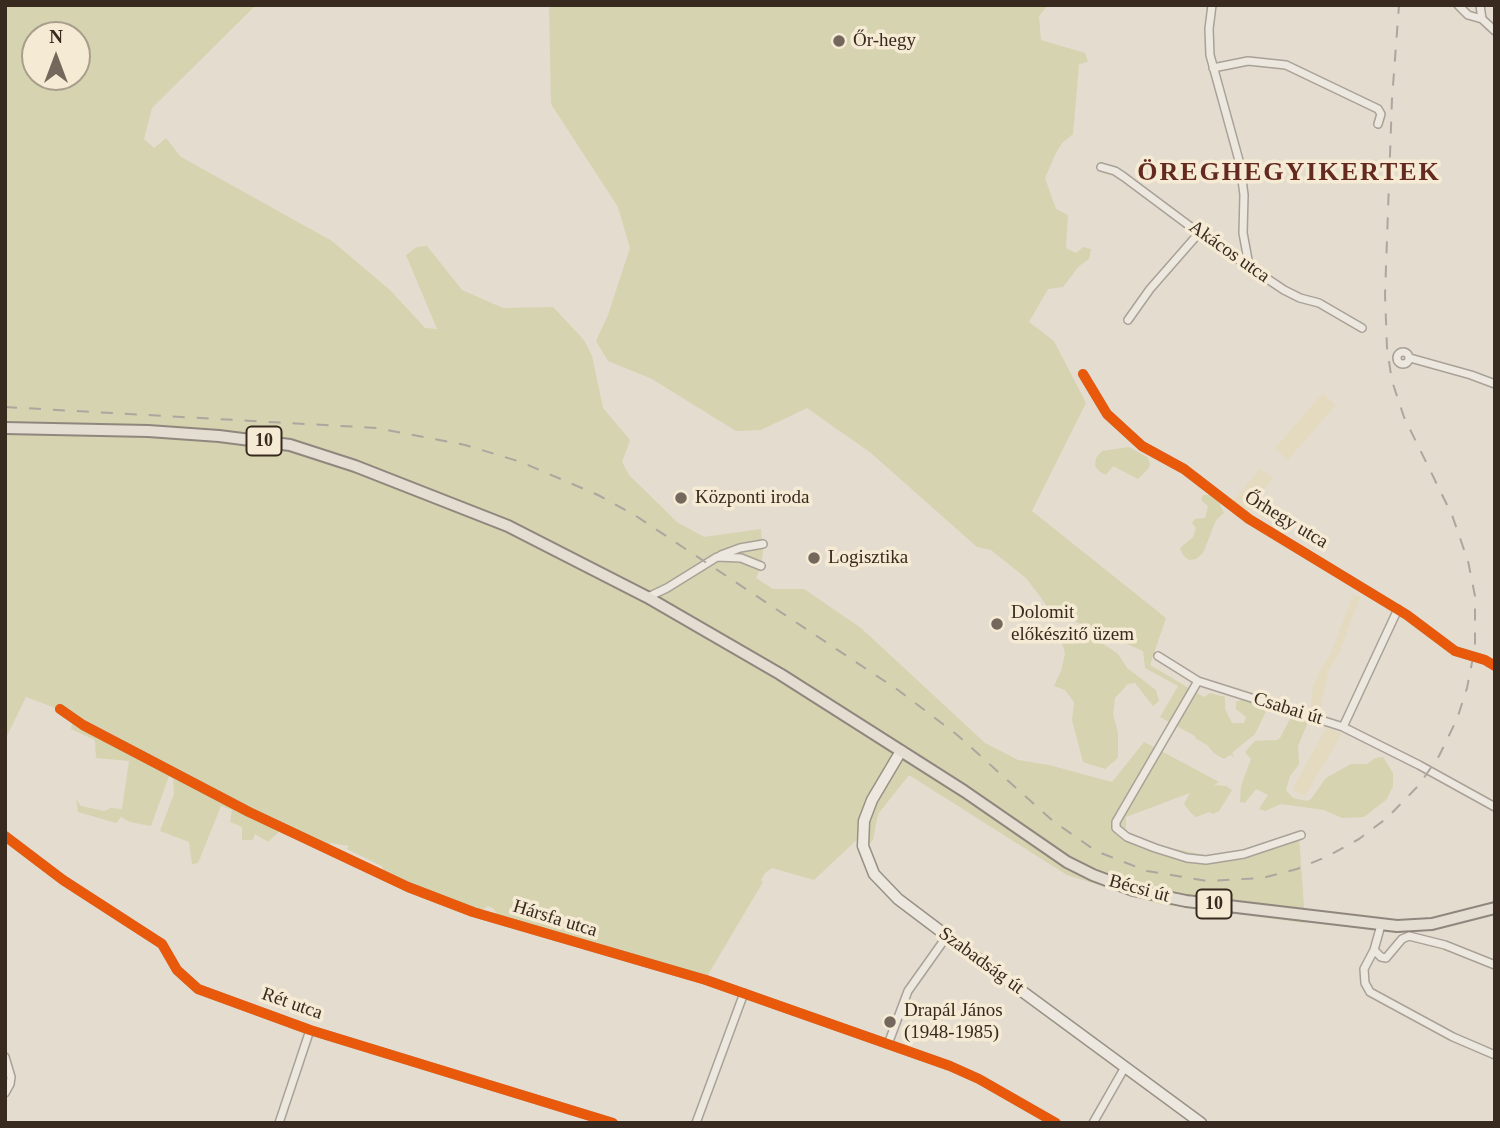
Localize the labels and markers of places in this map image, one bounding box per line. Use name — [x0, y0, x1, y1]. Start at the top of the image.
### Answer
place label: Őr-hegy — [853, 30, 916, 52]
marker: Őr-hegy — [831, 33, 847, 49]
place label: Központi iroda — [695, 487, 810, 509]
marker: Központi iroda — [673, 490, 689, 506]
place label: Logisztika — [828, 547, 908, 569]
marker: Logisztika — [806, 550, 822, 566]
place label: Dolomit előkészitő üzem — [1011, 602, 1134, 646]
marker: Dolomit előkészitő üzem — [989, 616, 1005, 632]
place label: Drapál János (1948-1985) — [904, 1000, 1003, 1044]
marker: Drapál János (1948-1985) — [882, 1014, 898, 1030]

